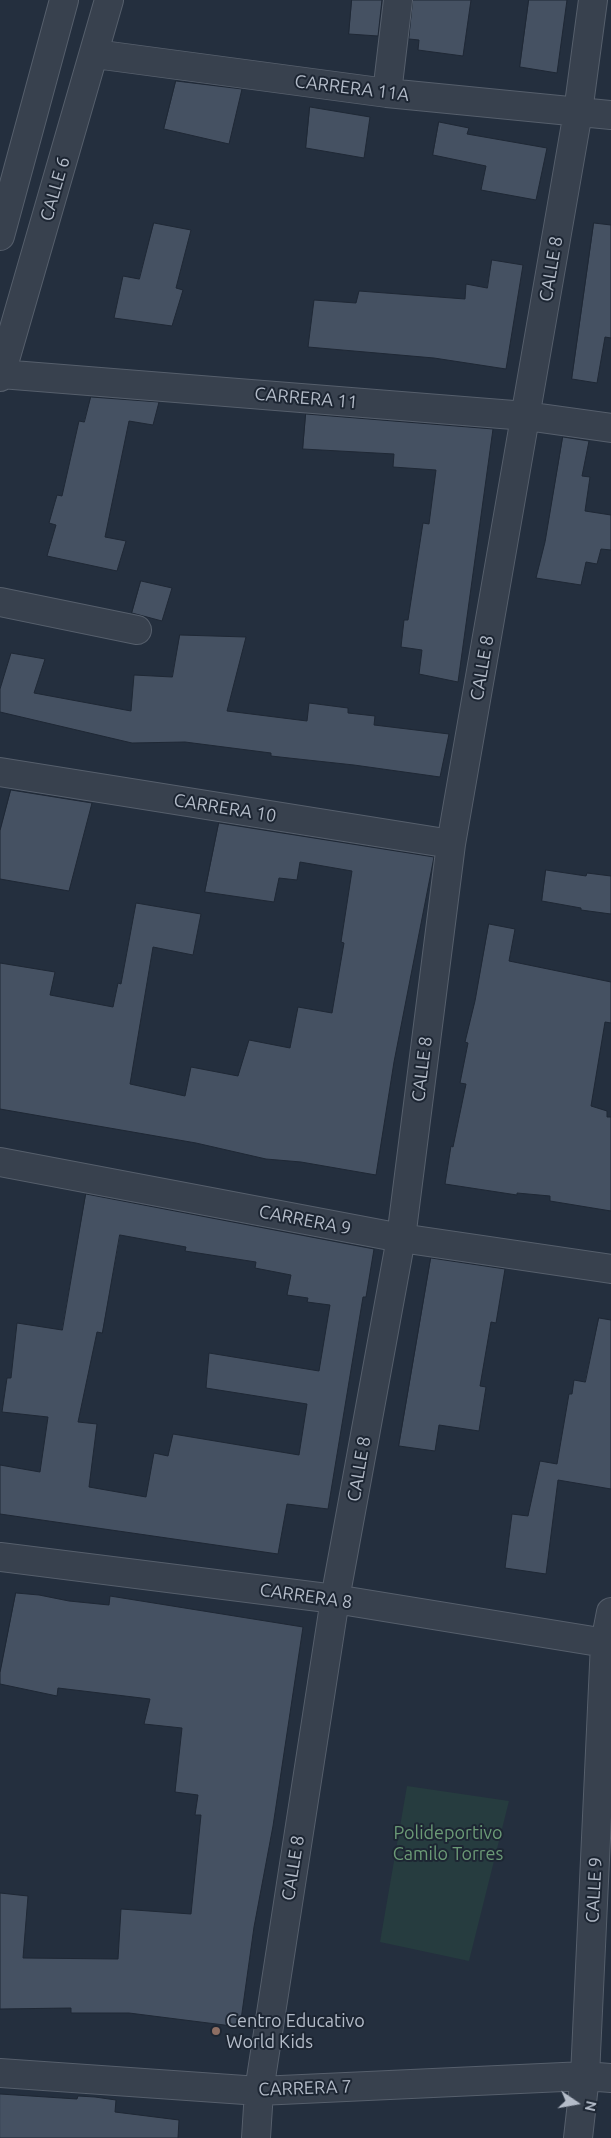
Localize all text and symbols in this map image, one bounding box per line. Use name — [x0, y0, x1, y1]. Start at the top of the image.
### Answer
street label: CARRERA 11A — [293, 70, 411, 106]
street label: CALLE 6 — [36, 154, 74, 224]
street label: CALLE 8 — [535, 235, 567, 303]
street label: CARRERA 11 — [253, 383, 359, 413]
street label: CALLE 8 — [466, 634, 498, 702]
street label: CARRERA 10 — [172, 789, 278, 827]
street label: CALLE 8 — [407, 1035, 437, 1103]
street label: CARRERA 9 — [257, 1200, 353, 1240]
street label: CALLE 8 — [343, 1435, 375, 1503]
street label: CARRERA 8 — [258, 1579, 354, 1613]
park label: Polideportivo Camilo Torres — [393, 1822, 503, 1865]
street label: CALLE 8 — [277, 1834, 309, 1902]
street label: CALLE 9 — [581, 1857, 607, 1923]
place label: Centro Educativo World Kids — [226, 2010, 365, 2052]
marker: Centro Educativo World Kids — [210, 2025, 222, 2037]
street label: CARRERA 7 — [258, 2076, 352, 2100]
north arrow — [551, 2078, 601, 2128]
text: N — [582, 2099, 600, 2113]

